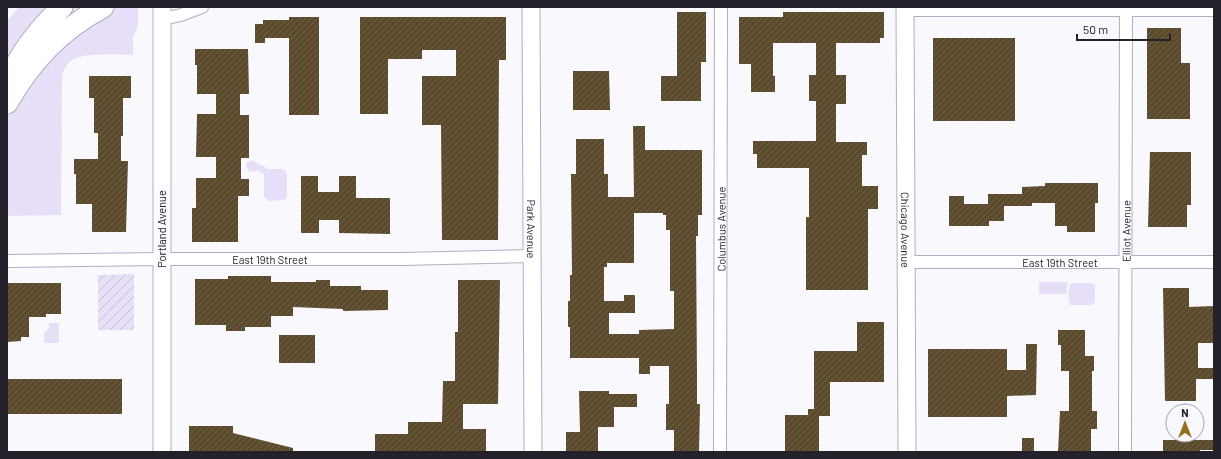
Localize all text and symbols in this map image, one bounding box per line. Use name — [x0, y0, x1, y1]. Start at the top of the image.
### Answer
scale bar — [1077, 16, 1170, 42]
text: 50 m — [1083, 22, 1108, 36]
street label: Columbus Avenue — [714, 187, 727, 271]
street label: Portland Avenue — [155, 190, 168, 268]
street label: Chicago Avenue — [899, 192, 913, 268]
street label: Park Avenue — [525, 200, 539, 259]
street label: Elliot Avenue — [1119, 200, 1132, 262]
street label: East 19th Street — [232, 253, 308, 266]
street label: East 19th Street — [1022, 256, 1098, 269]
north arrow — [1165, 403, 1205, 443]
text: N — [1181, 406, 1189, 419]

